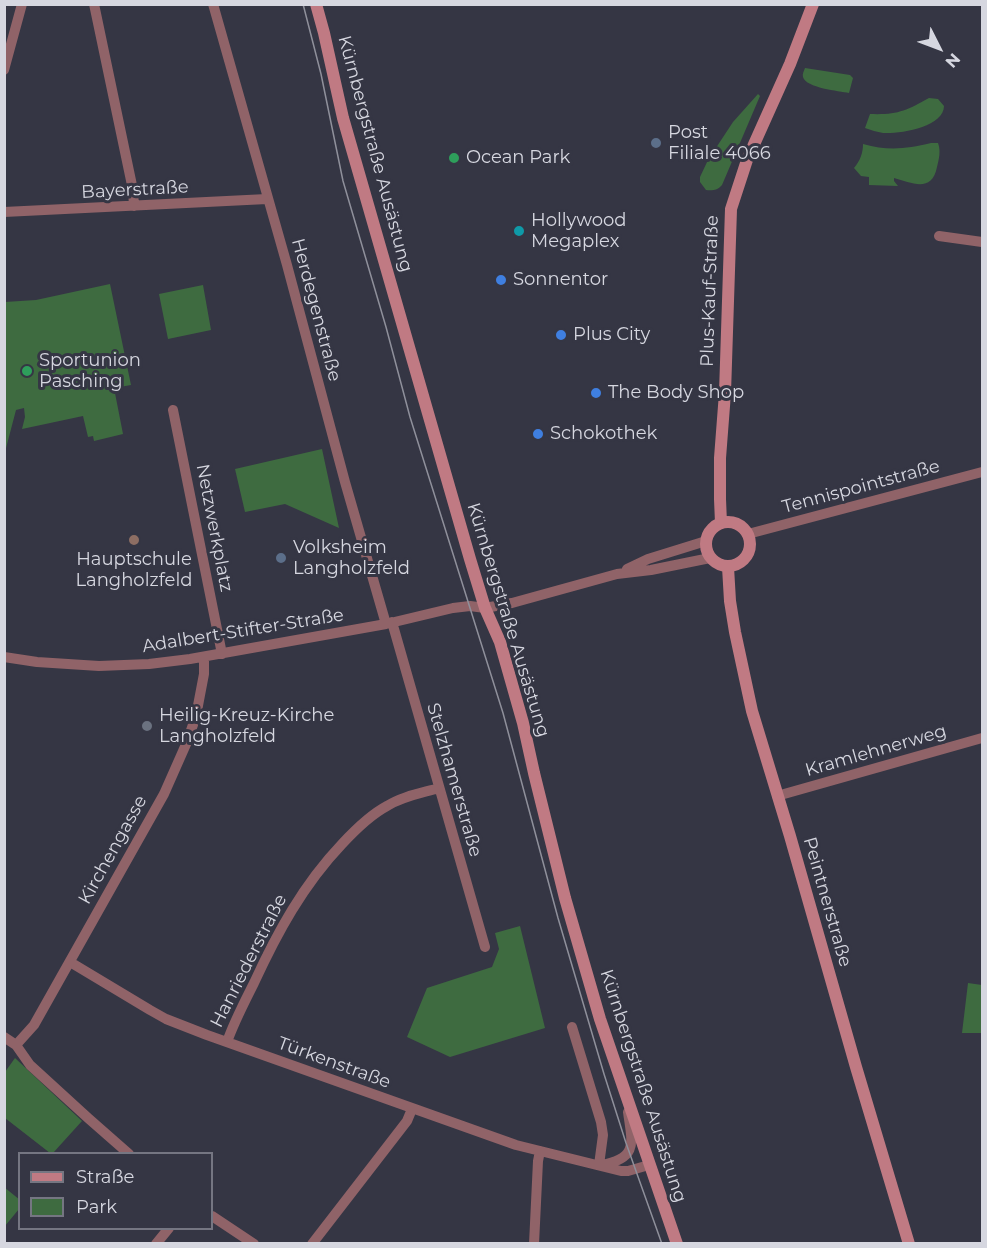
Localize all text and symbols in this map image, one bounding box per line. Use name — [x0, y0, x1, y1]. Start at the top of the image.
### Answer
north arrow — [909, 18, 969, 78]
street label: Kürnbergstraße Ausästung — [333, 33, 417, 275]
text: N — [941, 49, 964, 72]
place label: Post Filiale 4066 — [668, 122, 771, 164]
marker: Post Filiale 4066 — [649, 136, 663, 150]
place label: Ocean Park — [466, 147, 570, 169]
marker: Ocean Park — [447, 151, 461, 165]
street label: Bayerstraße — [81, 176, 189, 204]
place label: Hollywood Megaplex — [531, 210, 627, 252]
street label: Plus-Kauf-Straße — [697, 215, 723, 367]
marker: Hollywood Megaplex — [512, 224, 526, 238]
street label: Herdegenstraße — [287, 236, 345, 384]
place label: Sonnentor — [513, 269, 608, 291]
marker: Sonnentor — [494, 273, 508, 287]
place label: Plus City — [573, 324, 650, 346]
marker: Plus City — [554, 328, 568, 342]
place label: Sportunion Pasching — [39, 350, 141, 392]
marker: Sportunion Pasching — [20, 364, 34, 378]
place label: The Body Shop — [608, 382, 744, 404]
marker: The Body Shop — [589, 386, 603, 400]
place label: Schokothek — [550, 423, 657, 445]
marker: Schokothek — [531, 427, 545, 441]
street label: Tennispointstraße — [780, 456, 942, 518]
street label: Netzwerkplatz — [191, 462, 237, 594]
street label: Kürnbergstraße Ausästung — [462, 500, 554, 740]
marker: Hauptschule Langholzfeld — [127, 533, 141, 547]
place label: Volksheim Langholzfeld — [293, 537, 410, 580]
place label: Hauptschule Langholzfeld — [75, 549, 193, 592]
marker: Volksheim Langholzfeld — [274, 551, 288, 565]
street label: Adalbert-Stifter-Straße — [141, 604, 345, 658]
street label: Stelzhamerstraße — [422, 701, 486, 859]
place label: Heilig-Kreuz-Kirche Langholzfeld — [159, 705, 334, 748]
marker: Heilig-Kreuz-Kirche Langholzfeld — [140, 719, 154, 733]
street label: Kramlehnerweg — [803, 720, 949, 782]
street label: Kirchengasse — [74, 792, 152, 908]
street label: Peintnerstraße — [798, 835, 856, 969]
street label: Hanriederstraße — [206, 891, 292, 1031]
street label: Kürnbergstraße Ausästung — [595, 967, 691, 1205]
street label: Türkenstraße — [275, 1033, 393, 1093]
legend — [18, 1152, 213, 1230]
text: Straße — [76, 1166, 134, 1188]
text: Park — [76, 1196, 117, 1218]

